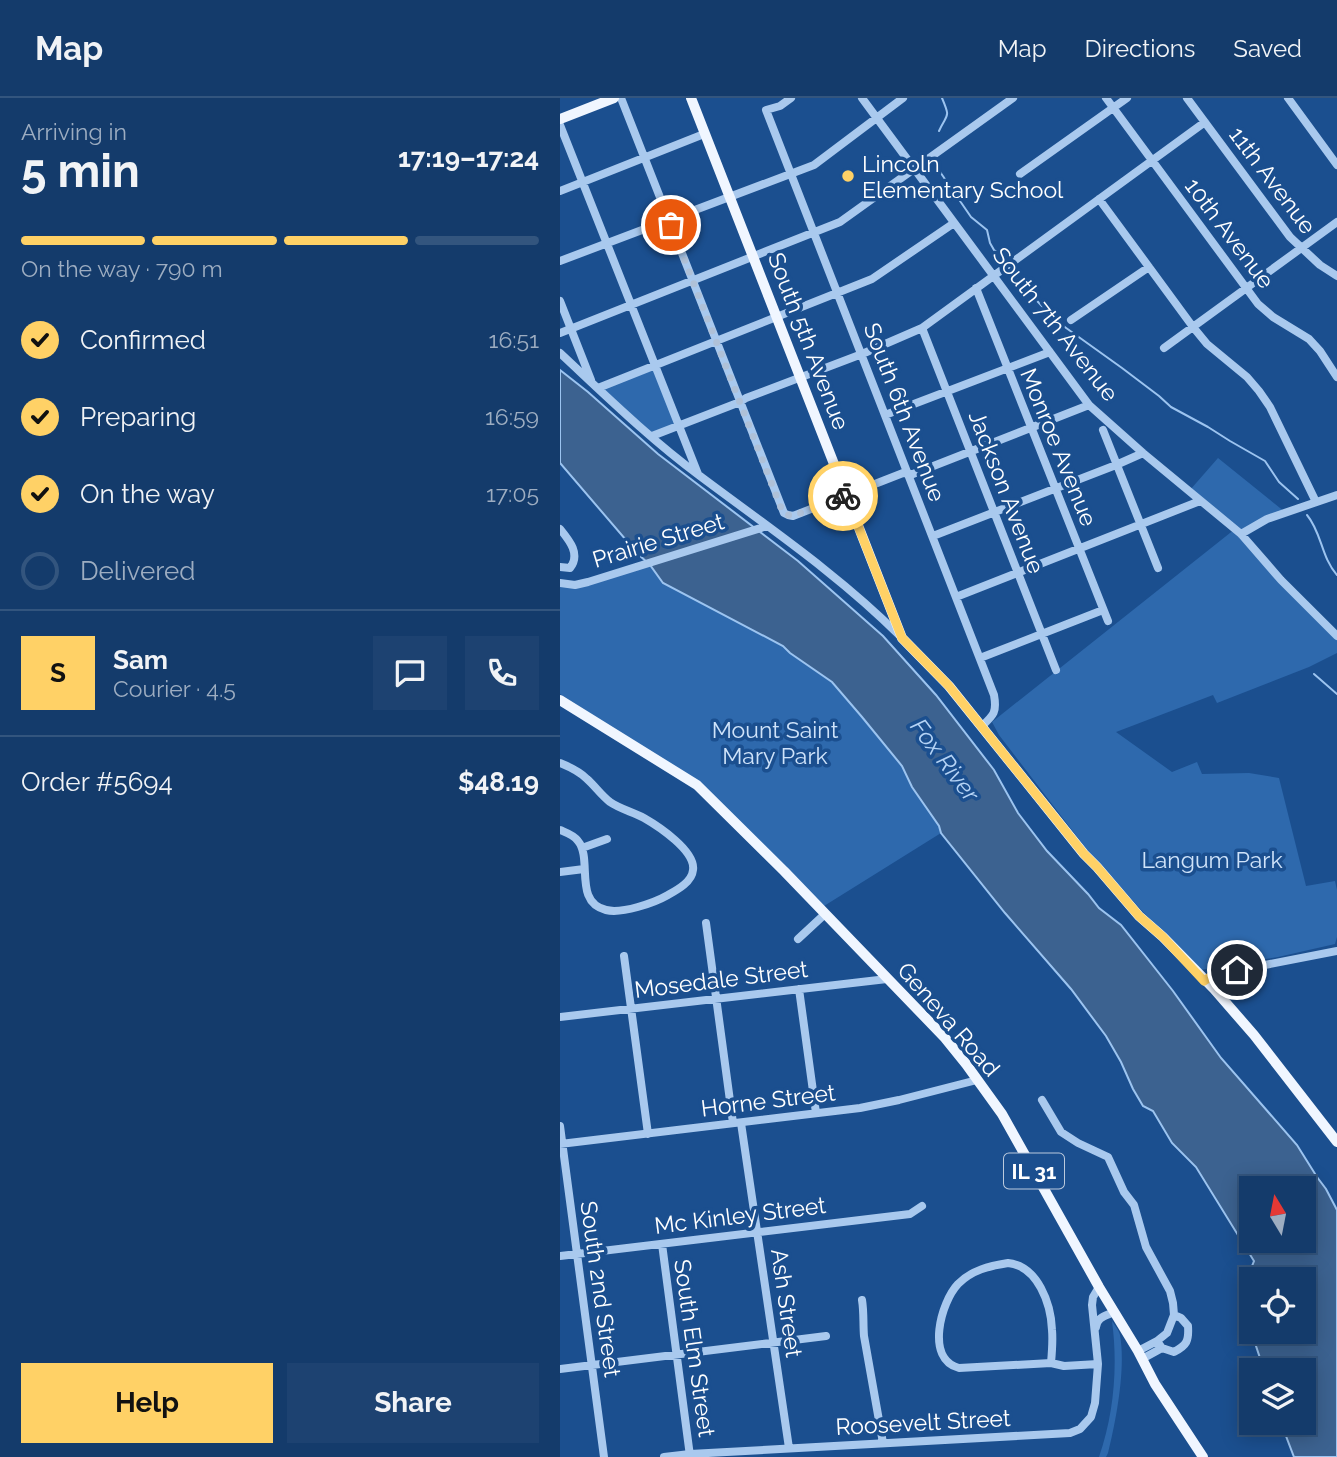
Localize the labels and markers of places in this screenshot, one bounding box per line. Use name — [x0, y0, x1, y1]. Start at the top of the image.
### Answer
place label: Lincoln Elementary School — [862, 150, 1064, 203]
marker: Lincoln Elementary School — [840, 168, 856, 184]
pin — [641, 195, 701, 255]
pin — [1207, 940, 1267, 1000]

